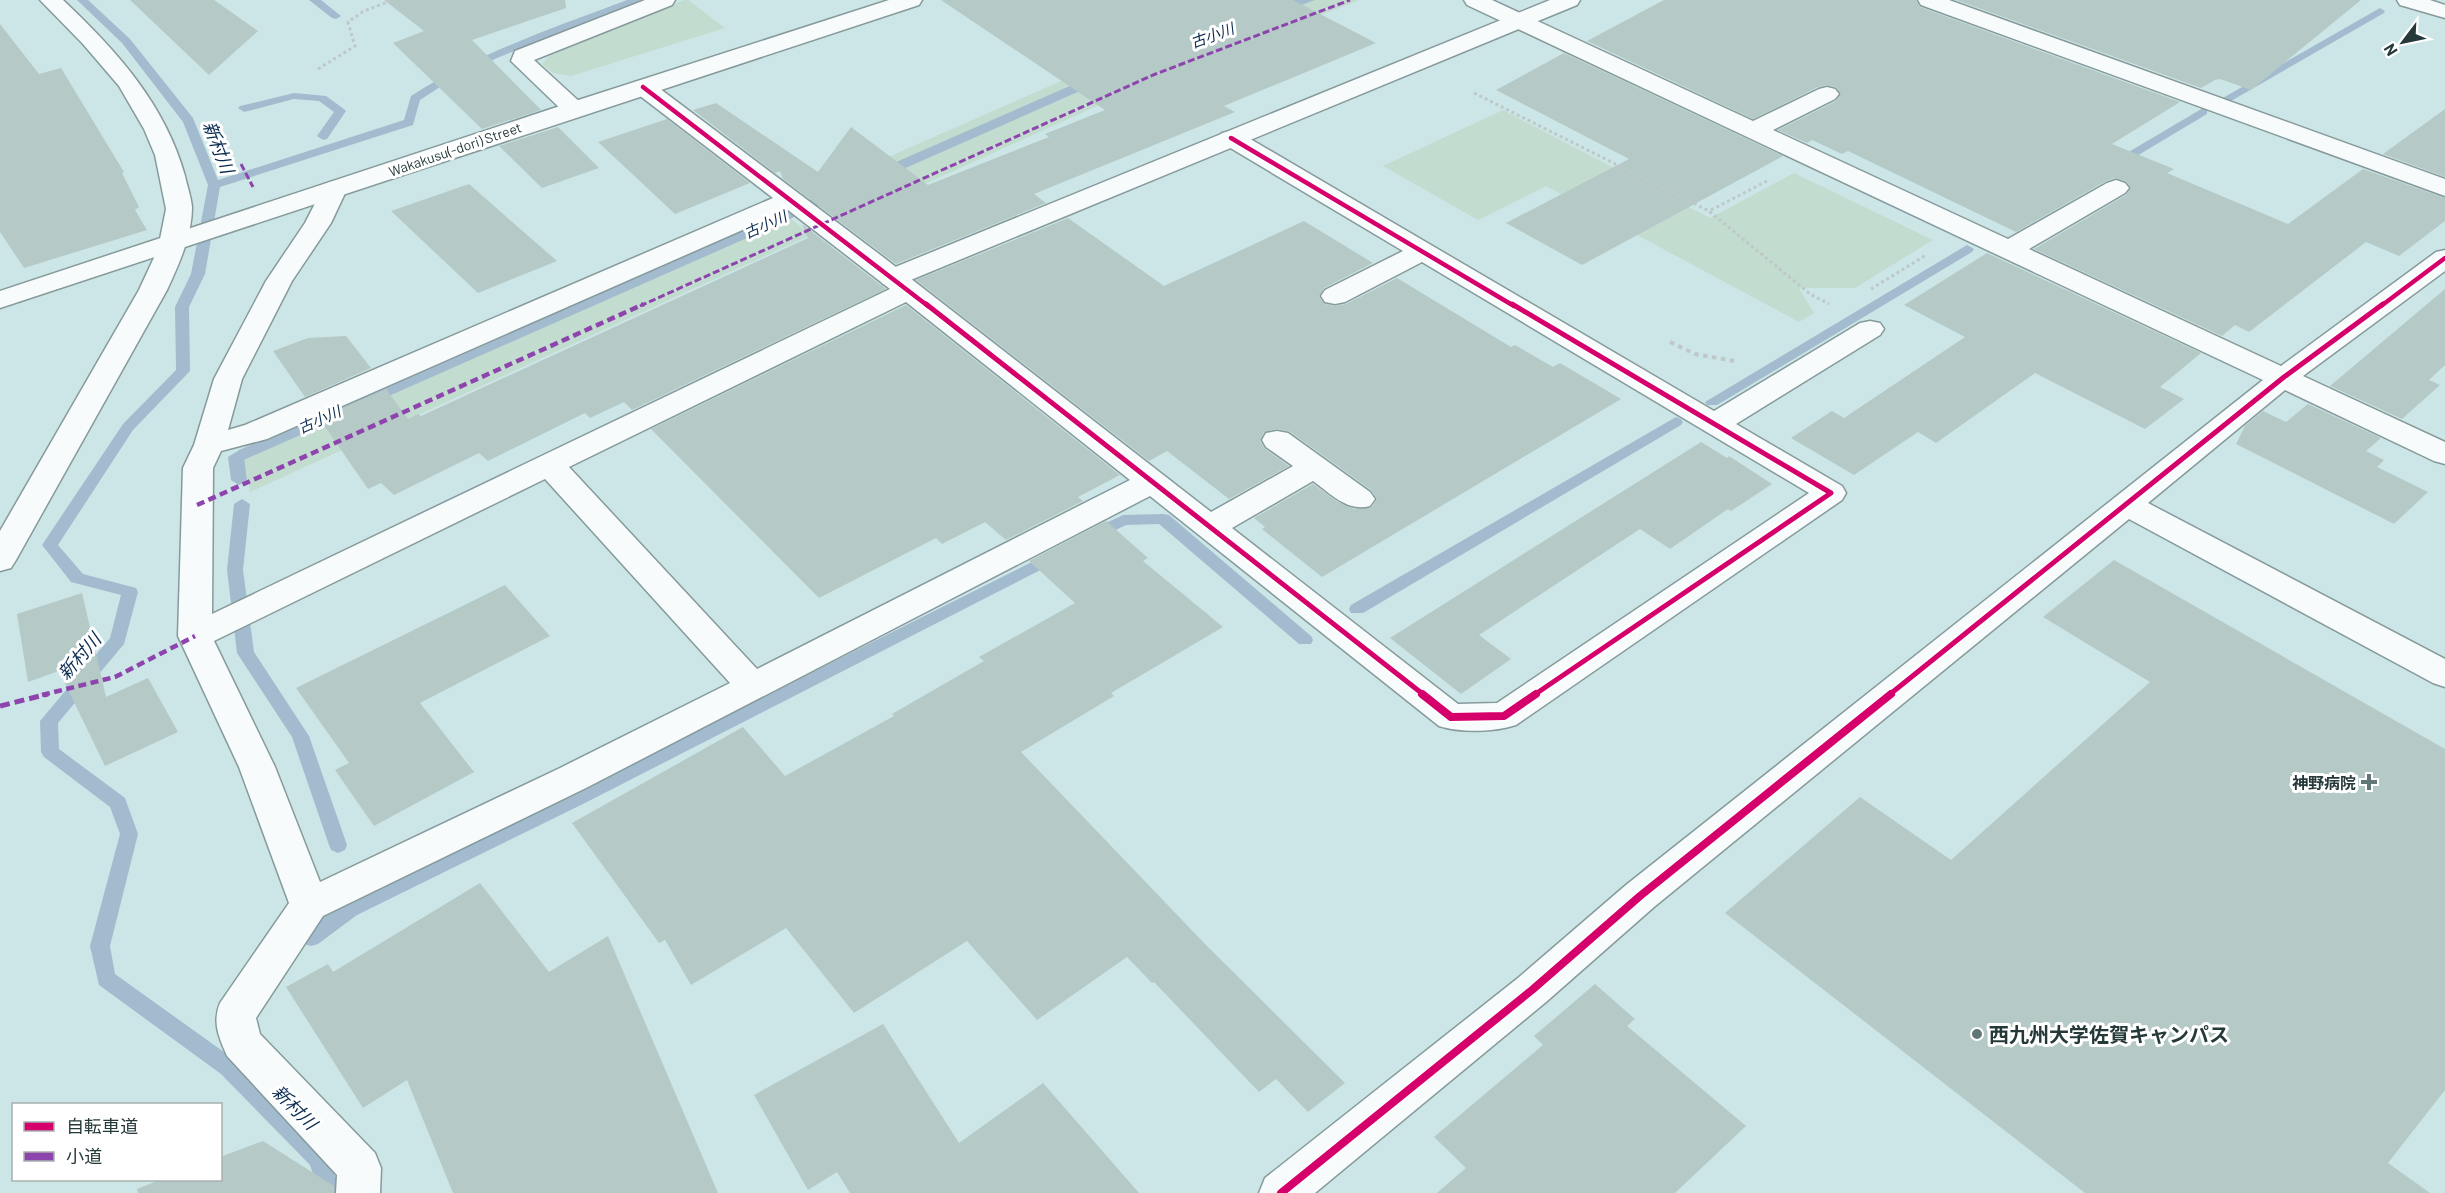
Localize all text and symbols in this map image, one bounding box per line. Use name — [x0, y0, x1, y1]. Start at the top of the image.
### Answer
north arrow — [2373, 12, 2433, 72]
water label: 古小川 — [1188, 18, 1238, 51]
text: N — [2379, 41, 2401, 60]
water label: 新村川 — [199, 118, 240, 178]
street label: Wakakusu(-dori) Street — [386, 118, 524, 180]
water label: 古小川 — [741, 206, 791, 241]
water label: 古小川 — [295, 401, 345, 436]
water label: 新村川 — [53, 627, 106, 684]
place label: 神野病院 — [2292, 773, 2356, 792]
marker: 神野病院 — [2360, 773, 2378, 791]
place label: 西九州大学佐賀キャンパス — [1989, 1022, 2229, 1046]
marker: 西九州大学佐賀キャンパス — [1970, 1027, 1984, 1041]
water label: 新村川 — [268, 1080, 323, 1135]
legend — [12, 1103, 222, 1181]
text: 自転車道 — [66, 1115, 138, 1137]
text: 小道 — [66, 1145, 102, 1167]

